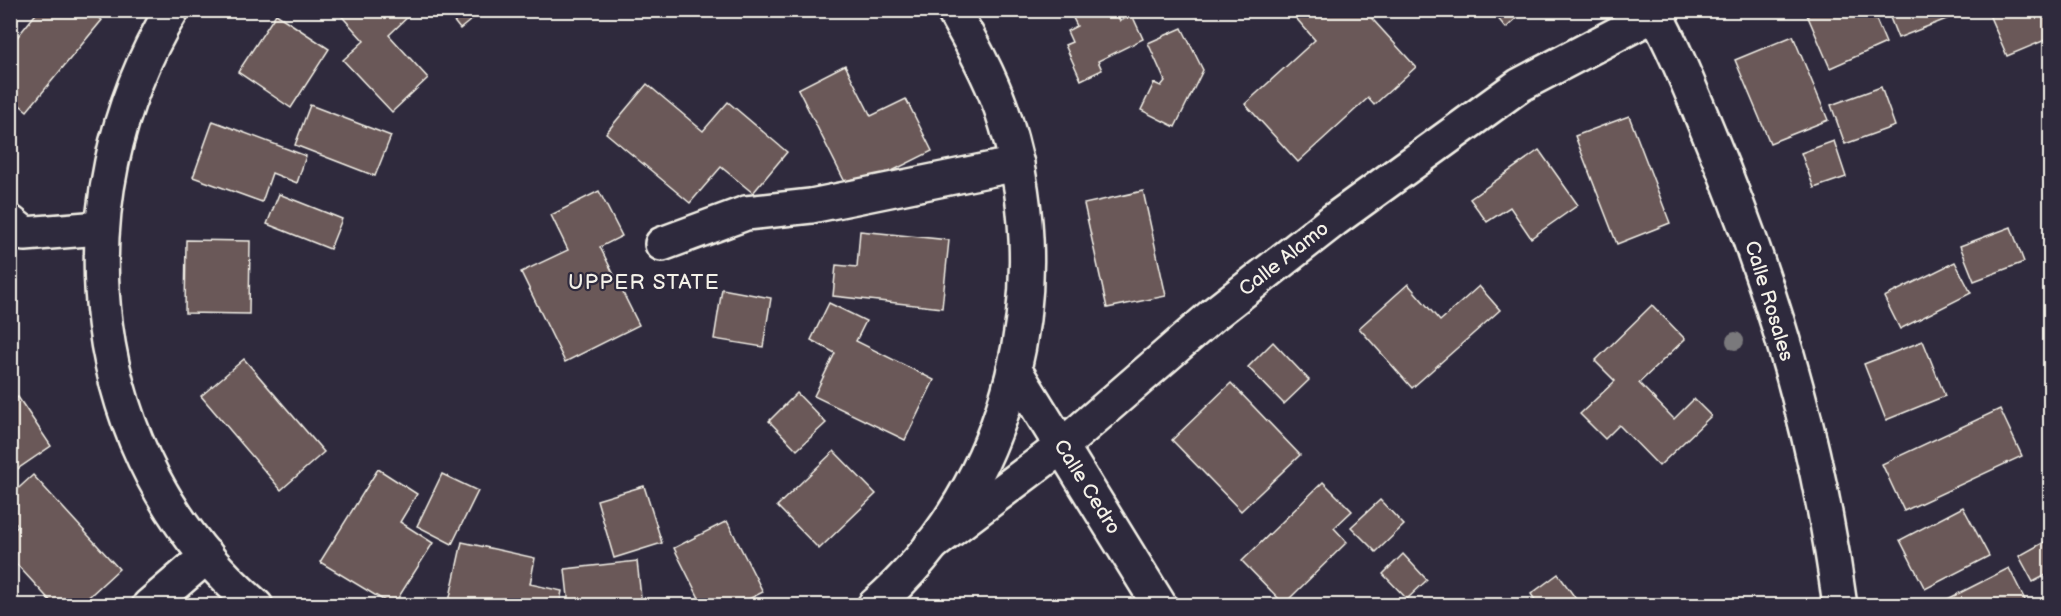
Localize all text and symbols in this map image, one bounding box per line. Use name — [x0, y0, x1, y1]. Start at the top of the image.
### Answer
street label: Calle Alamo — [1234, 217, 1334, 301]
street label: Calle Rosales — [1739, 238, 1799, 364]
district label: UPPER STATE — [568, 270, 720, 295]
street label: Calle Cedro — [1048, 435, 1126, 539]

